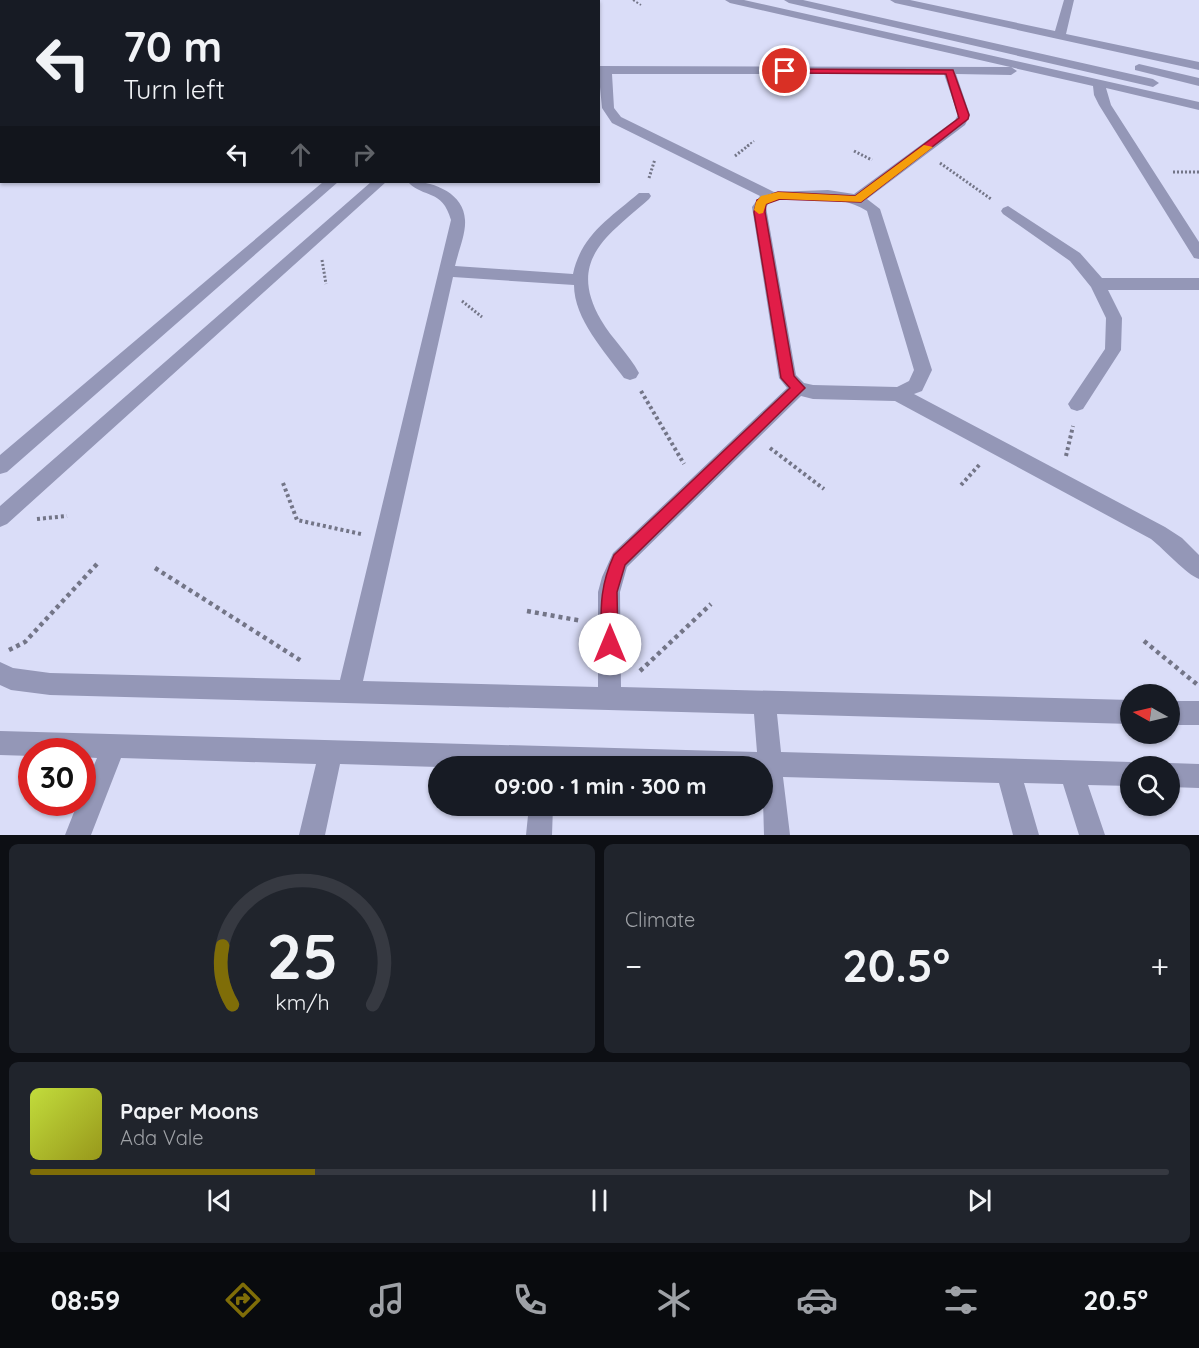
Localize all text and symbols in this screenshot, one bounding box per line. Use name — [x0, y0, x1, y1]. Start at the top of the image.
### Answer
text: 70 m — [123, 20, 222, 73]
icon: left — [24, 24, 102, 102]
pin — [759, 45, 810, 96]
icon: arrive — [768, 54, 801, 87]
text: Turn left — [123, 72, 225, 106]
icon: left — [221, 138, 254, 171]
icon: ahead — [284, 138, 317, 171]
icon: right — [347, 138, 380, 171]
position arrow — [578, 612, 642, 676]
north arrow — [1120, 684, 1180, 744]
map controls — [1120, 684, 1180, 816]
speed limit sign: 30 — [18, 738, 96, 816]
button: search — [1120, 756, 1180, 816]
text: 09:00 · 1 min · 300 m — [494, 772, 707, 800]
text: Climate — [625, 907, 695, 932]
text: 25 — [266, 917, 338, 995]
text: 20.5° — [842, 937, 950, 993]
text: − — [625, 945, 642, 986]
text: + — [1150, 945, 1169, 986]
text: km/h — [275, 990, 329, 1016]
text: Paper Moons — [120, 1097, 259, 1125]
text: Ada Vale — [120, 1125, 204, 1150]
icon: previous — [203, 1184, 236, 1217]
icon: pause — [583, 1184, 616, 1217]
icon: next — [963, 1184, 996, 1217]
icon: directions — [222, 1279, 264, 1321]
icon: music — [366, 1279, 408, 1321]
icon: phone — [509, 1279, 551, 1321]
icon: climate — [653, 1279, 695, 1321]
icon: car — [796, 1279, 838, 1321]
icon: filters — [940, 1279, 982, 1321]
text: 08:59 — [51, 1283, 120, 1317]
text: 20.5° — [1083, 1283, 1148, 1317]

